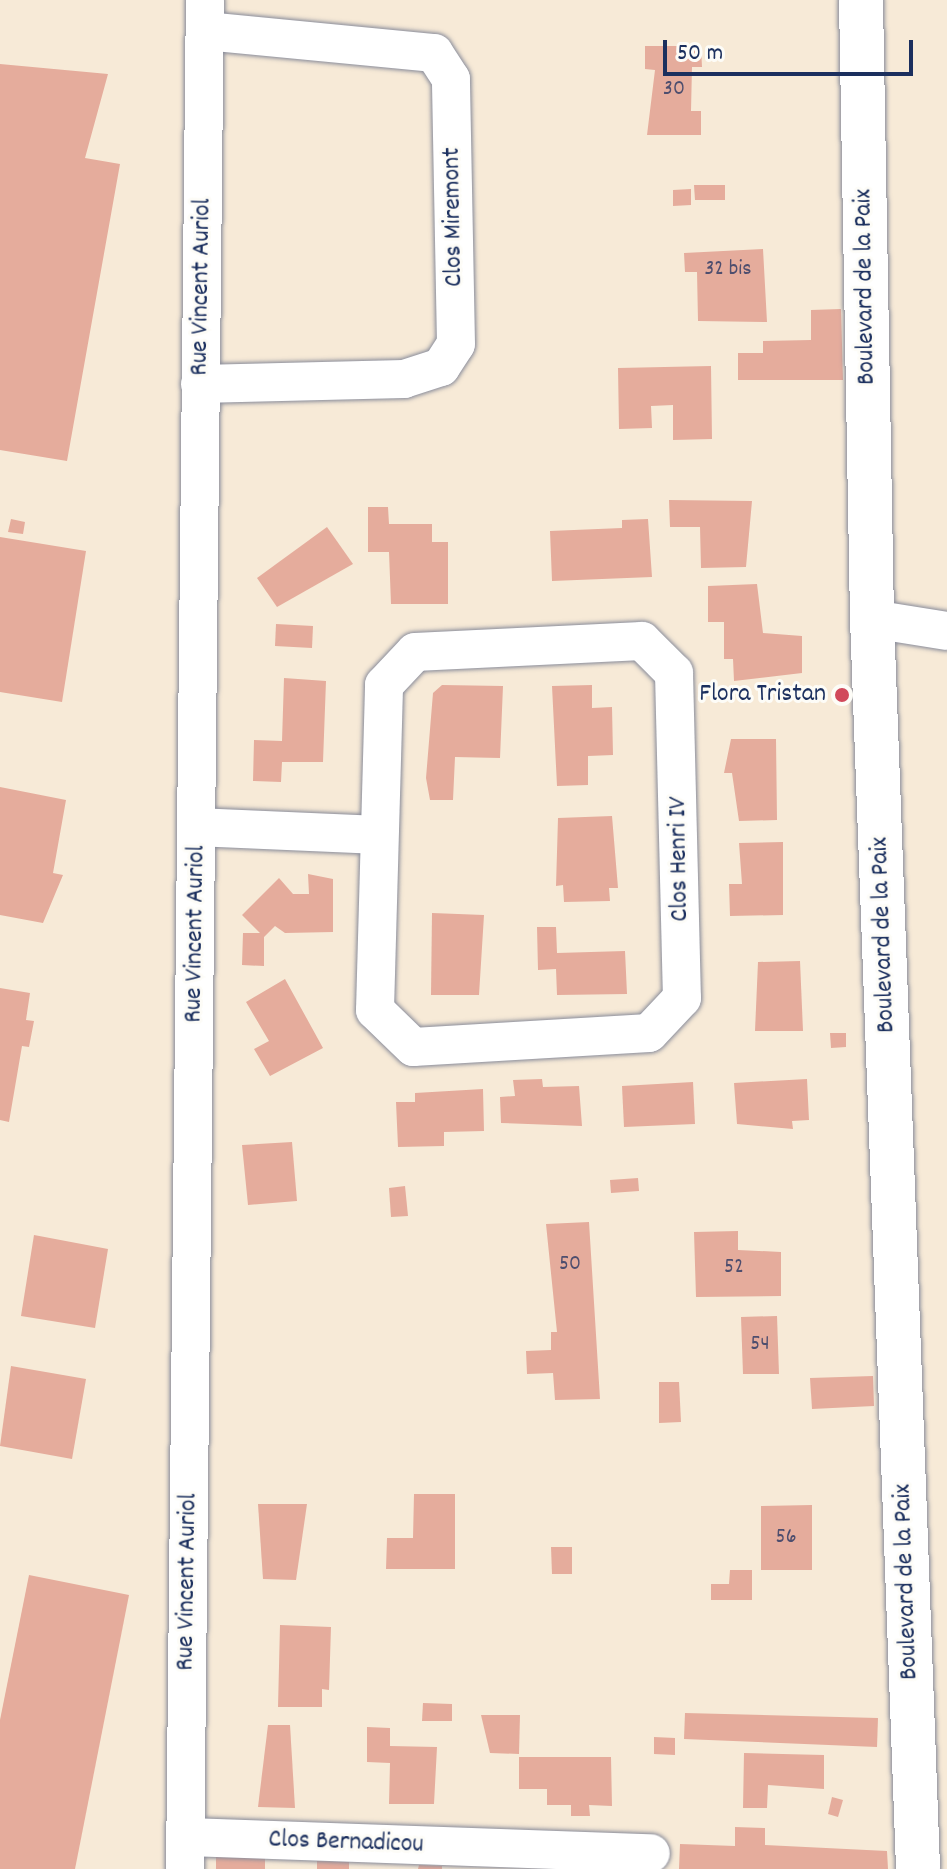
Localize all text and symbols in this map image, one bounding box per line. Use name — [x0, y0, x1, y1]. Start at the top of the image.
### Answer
scale bar — [667, 24, 917, 74]
text: 50 m — [677, 37, 723, 71]
house number: 30 — [663, 77, 685, 103]
street label: Clos Miremont — [437, 147, 471, 287]
street label: Boulevard de la Paix — [849, 189, 883, 385]
street label: Rue Vincent Auriol — [185, 198, 219, 376]
house number: 32 bis — [704, 257, 752, 283]
place label: Flora Tristan — [699, 679, 826, 711]
marker: Flora Tristan — [833, 686, 851, 704]
street label: Clos Henri IV — [663, 796, 697, 922]
street label: Boulevard de la Paix — [865, 837, 903, 1033]
street label: Rue Vincent Auriol — [179, 845, 213, 1023]
house number: 50 — [559, 1252, 581, 1278]
house number: 52 — [724, 1255, 744, 1281]
house number: 54 — [750, 1332, 770, 1358]
street label: Boulevard de la Paix — [888, 1484, 926, 1680]
street label: Rue Vincent Auriol — [171, 1493, 205, 1671]
house number: 56 — [776, 1525, 796, 1551]
street label: Clos Bernadicou — [268, 1825, 424, 1861]

